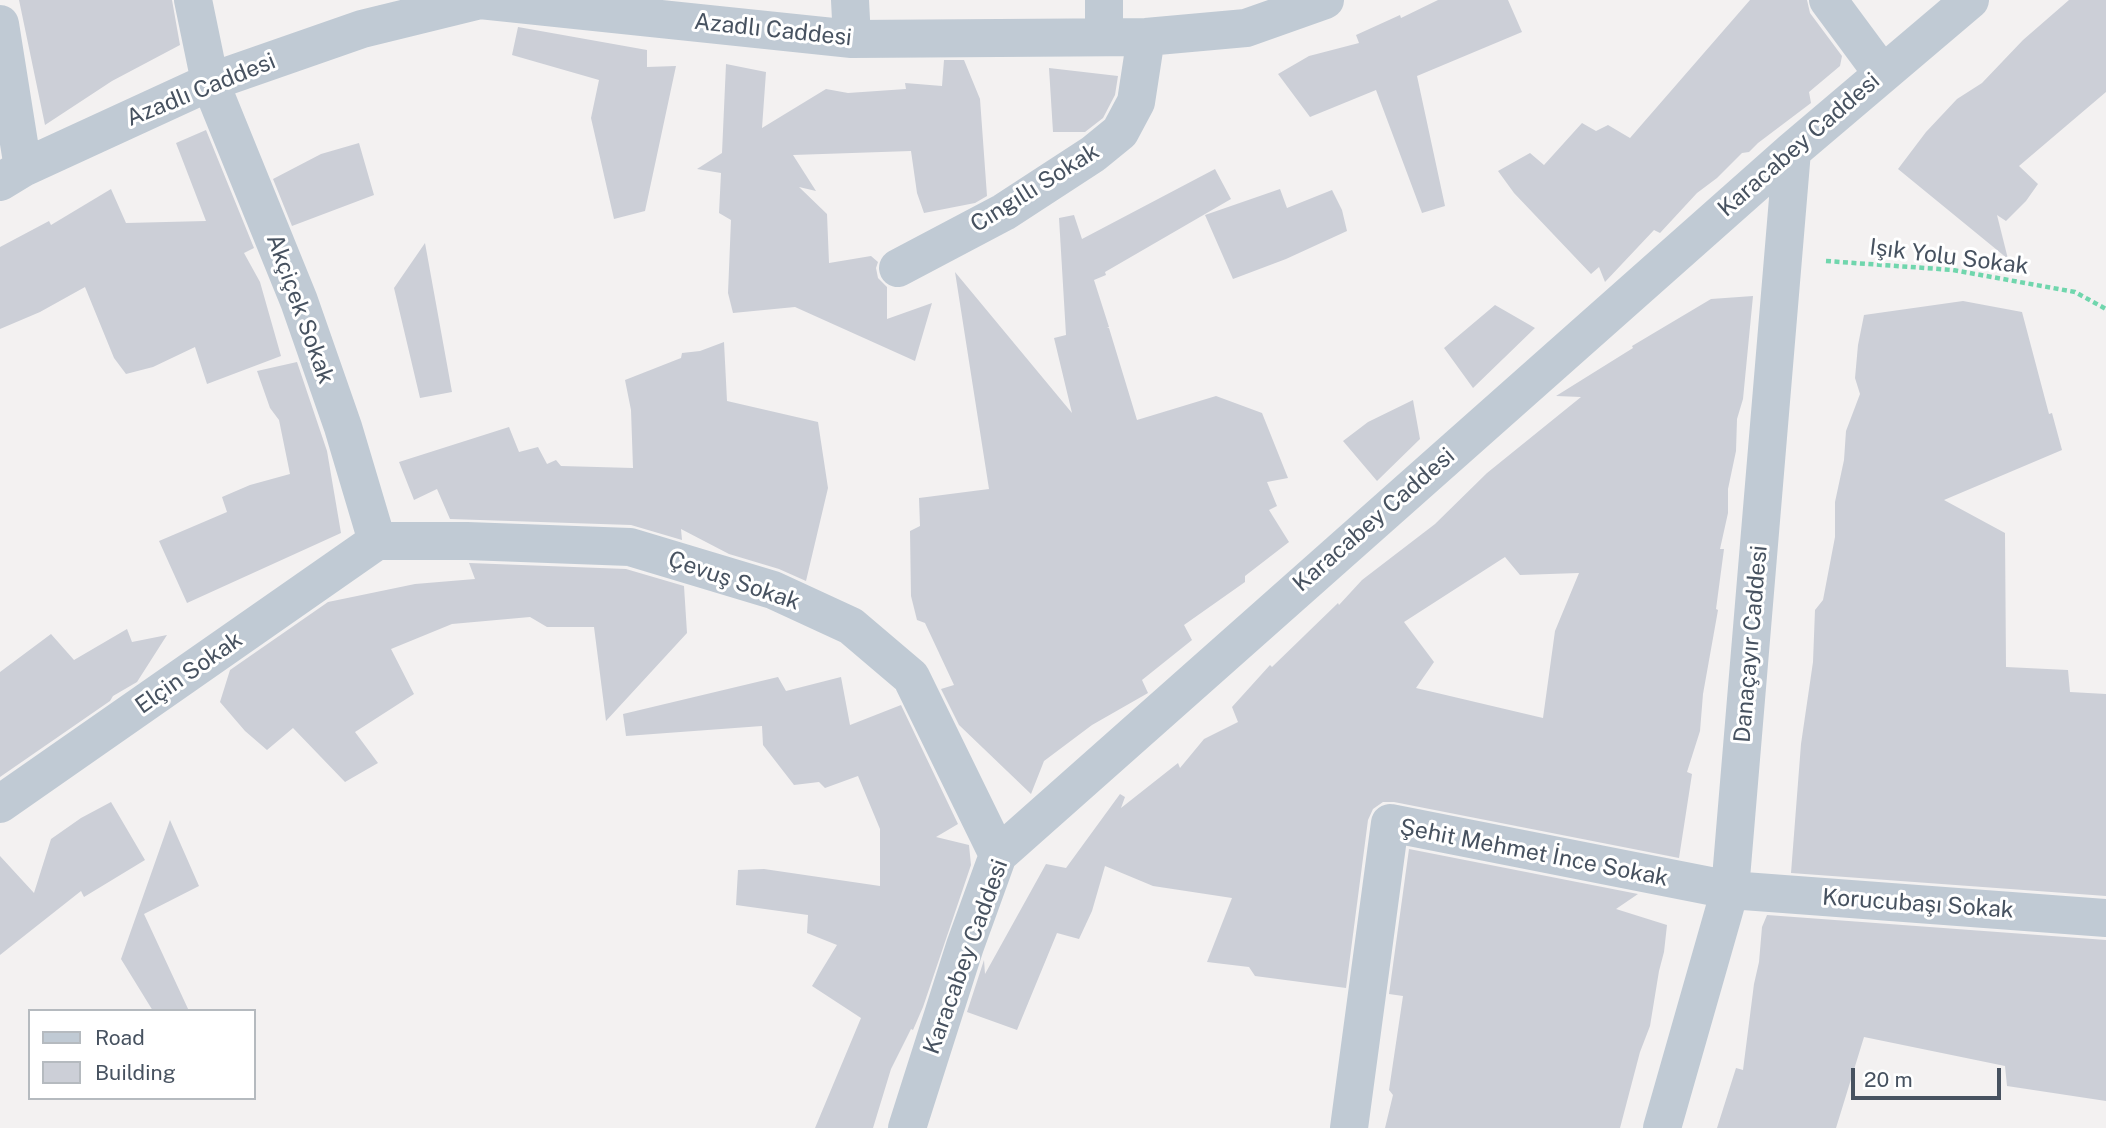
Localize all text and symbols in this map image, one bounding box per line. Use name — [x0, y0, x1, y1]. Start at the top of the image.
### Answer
street label: Azadlı Caddesi — [693, 8, 853, 52]
street label: Azadlı Caddesi — [122, 48, 280, 132]
street label: Karacabey Caddesi — [1713, 67, 1885, 223]
street label: Cıngıllı Sokak — [966, 138, 1104, 238]
street label: Akçiçek Sokak — [260, 230, 340, 388]
street label: Işık Yolu Sokak — [1868, 234, 2030, 280]
street label: Karacabey Caddesi — [1288, 442, 1460, 598]
street label: Danaçayır Caddesi — [1729, 544, 1773, 744]
street label: Çevuş Sokak — [665, 546, 803, 616]
street label: Elçin Sokak — [130, 626, 248, 720]
street label: Şehit Mehmet İnce Sokak — [1397, 813, 1671, 893]
street label: Karacabey Caddesi — [918, 856, 1014, 1058]
street label: Korucubaşı Sokak — [1821, 884, 2015, 924]
legend — [28, 1009, 256, 1100]
text: Road — [95, 1025, 145, 1050]
scale bar — [1854, 1054, 2004, 1098]
text: Building — [95, 1060, 176, 1085]
text: 20 m — [1864, 1067, 1913, 1092]

